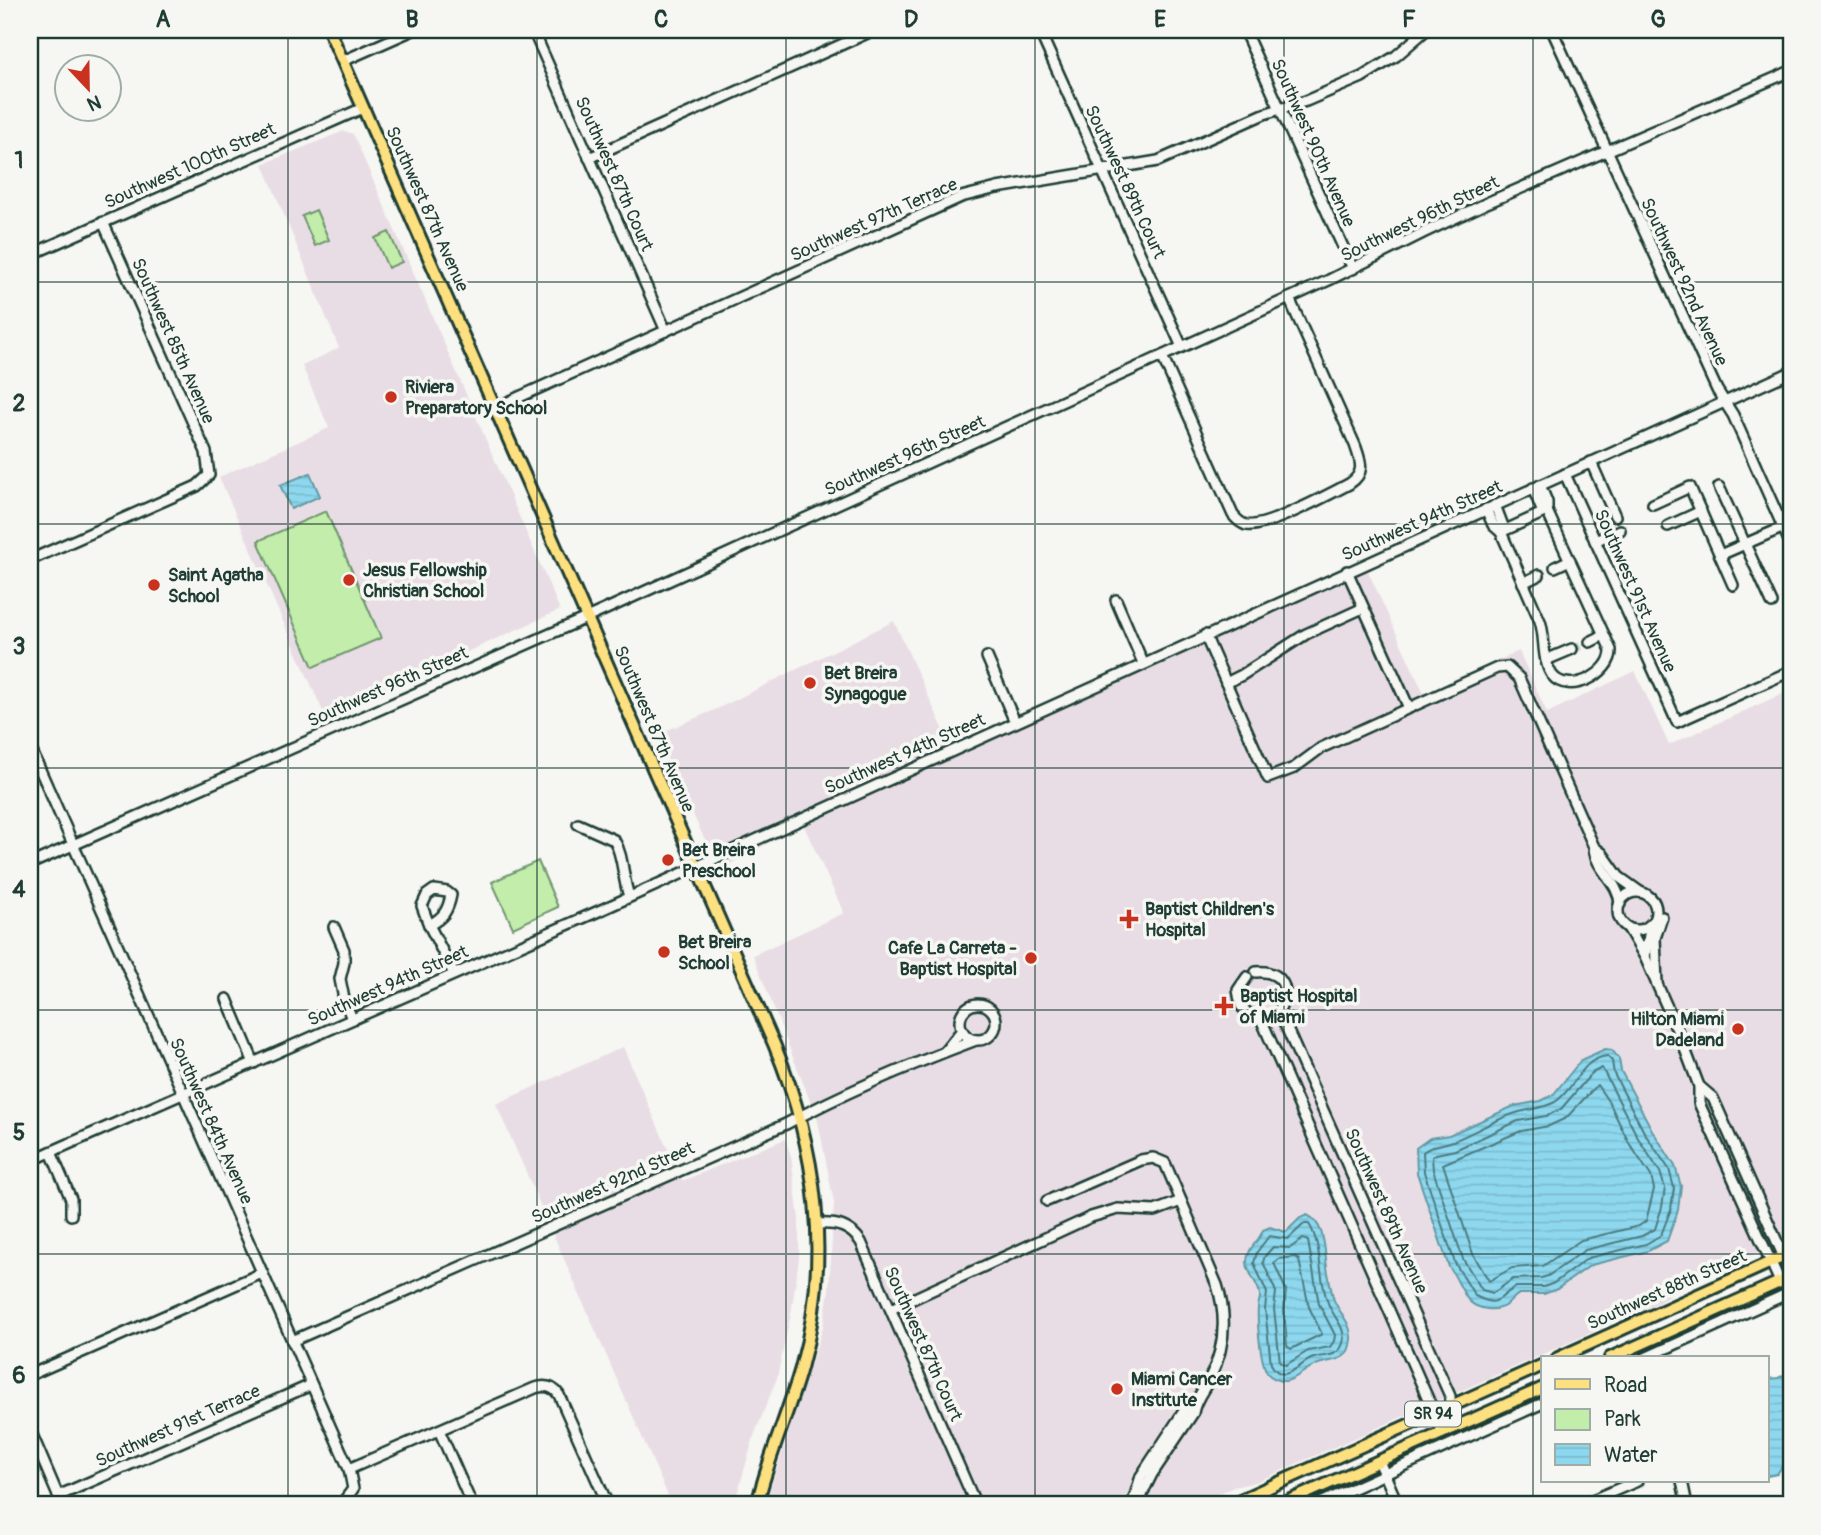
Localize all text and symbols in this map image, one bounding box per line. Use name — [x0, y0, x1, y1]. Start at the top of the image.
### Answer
text: A — [156, 5, 171, 34]
text: B — [405, 5, 419, 34]
text: C — [654, 5, 668, 34]
text: D — [904, 5, 918, 34]
text: E — [1154, 5, 1166, 34]
text: F — [1402, 5, 1416, 34]
text: G — [1650, 5, 1666, 34]
north arrow — [52, 52, 122, 122]
street label: Southwest 90th Avenue — [1266, 55, 1360, 231]
text: N — [83, 89, 104, 116]
street label: Southwest 87th Court — [570, 93, 659, 256]
street label: Southwest 89th Court — [1079, 102, 1171, 263]
street label: Southwest 100th Street — [101, 118, 280, 214]
street label: Southwest 87th Avenue — [380, 123, 474, 295]
text: 1 — [15, 146, 24, 175]
street label: Southwest 96th Street — [1337, 170, 1504, 267]
street label: Southwest 97th Terrace — [787, 173, 961, 267]
street label: Southwest 92nd Avenue — [1635, 194, 1733, 370]
street label: Southwest 85th Avenue — [126, 255, 220, 428]
place label: Riviera Preparatory School — [405, 376, 547, 420]
text: 2 — [13, 389, 26, 418]
marker: Riviera Preparatory School — [383, 389, 399, 405]
street label: Southwest 96th Street — [821, 410, 990, 502]
street label: Southwest 94th Street — [1338, 475, 1506, 567]
street label: Southwest 91st Avenue — [1589, 506, 1681, 676]
place label: Jesus Fellowship Christian School — [363, 559, 487, 603]
place label: Saint Agatha School — [168, 564, 264, 608]
marker: Jesus Fellowship Christian School — [341, 572, 357, 588]
marker: Saint Agatha School — [146, 577, 162, 593]
text: 3 — [13, 632, 25, 661]
street label: Southwest 96th Street — [304, 641, 473, 733]
street label: Southwest 87th Avenue — [609, 642, 700, 816]
place label: Bet Breira Synagogue — [824, 662, 908, 706]
marker: Bet Breira Synagogue — [802, 675, 818, 691]
street label: Southwest 94th Street — [821, 708, 989, 800]
place label: Bet Breira Preschool — [682, 839, 756, 883]
marker: Bet Breira Preschool — [660, 852, 676, 868]
text: 4 — [12, 875, 26, 904]
place label: Baptist Children's Hospital — [1145, 898, 1275, 942]
marker: Baptist Children's Hospital — [1119, 909, 1139, 929]
place label: Bet Breira School — [678, 931, 752, 975]
place label: Cafe La Carreta - Baptist Hospital — [888, 937, 1017, 981]
street label: Southwest 94th Street — [304, 940, 472, 1032]
marker: Bet Breira School — [656, 944, 672, 960]
marker: Cafe La Carreta - Baptist Hospital — [1023, 950, 1039, 966]
place label: Baptist Hospital of Miami — [1239, 985, 1357, 1029]
marker: Baptist Hospital of Miami — [1214, 996, 1234, 1016]
place label: Hilton Miami Dadeland — [1631, 1008, 1724, 1052]
marker: Hilton Miami Dadeland — [1730, 1021, 1746, 1037]
street label: Southwest 84th Avenue — [164, 1034, 258, 1208]
text: 5 — [13, 1118, 25, 1147]
street label: Southwest 89th Avenue — [1339, 1125, 1433, 1297]
street label: Southwest 92nd Street — [528, 1136, 699, 1229]
street label: Southwest 88th Street — [1584, 1244, 1751, 1335]
street label: Southwest 87th Court — [879, 1263, 968, 1426]
legend — [1541, 1356, 1769, 1482]
text: 6 — [12, 1361, 26, 1390]
place label: Miami Cancer Institute — [1131, 1368, 1233, 1412]
text: Road — [1604, 1372, 1648, 1399]
street label: Southwest 91st Terrace — [92, 1379, 264, 1473]
marker: Miami Cancer Institute — [1109, 1381, 1125, 1397]
road number: SR 94 — [1405, 1402, 1461, 1426]
text: Park — [1604, 1406, 1641, 1433]
text: Water — [1604, 1442, 1658, 1469]

